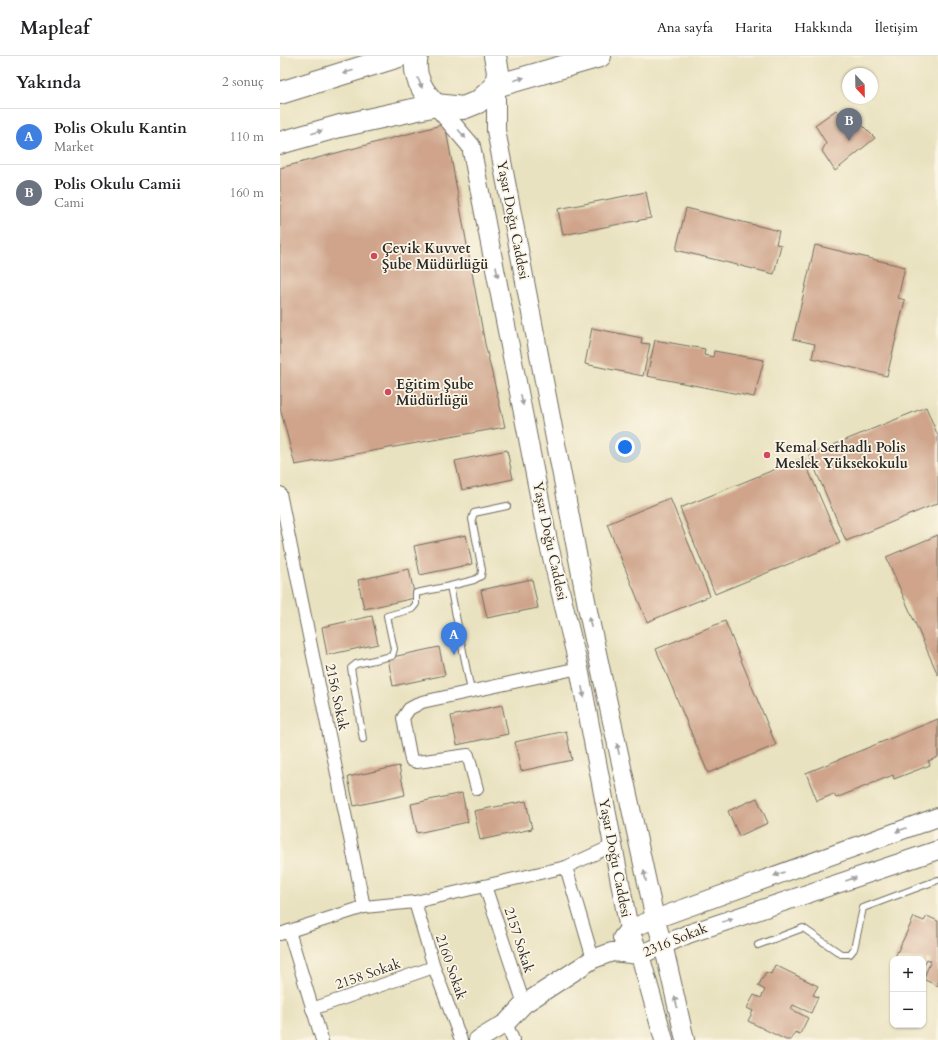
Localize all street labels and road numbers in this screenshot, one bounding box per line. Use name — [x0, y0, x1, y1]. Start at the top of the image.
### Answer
street label: Yaşar Doğu Caddesi — [492, 159, 534, 281]
street label: Yaşar Doğu Caddesi — [528, 480, 572, 602]
street label: 2156 Sokak — [321, 662, 353, 733]
street label: Yaşar Doğu Caddesi — [594, 797, 636, 919]
street label: 2157 Sokak — [499, 905, 539, 976]
street label: 2316 Sokak — [640, 918, 711, 962]
street label: 2160 Sokak — [431, 932, 471, 1003]
street label: 2158 Sokak — [333, 954, 404, 994]

